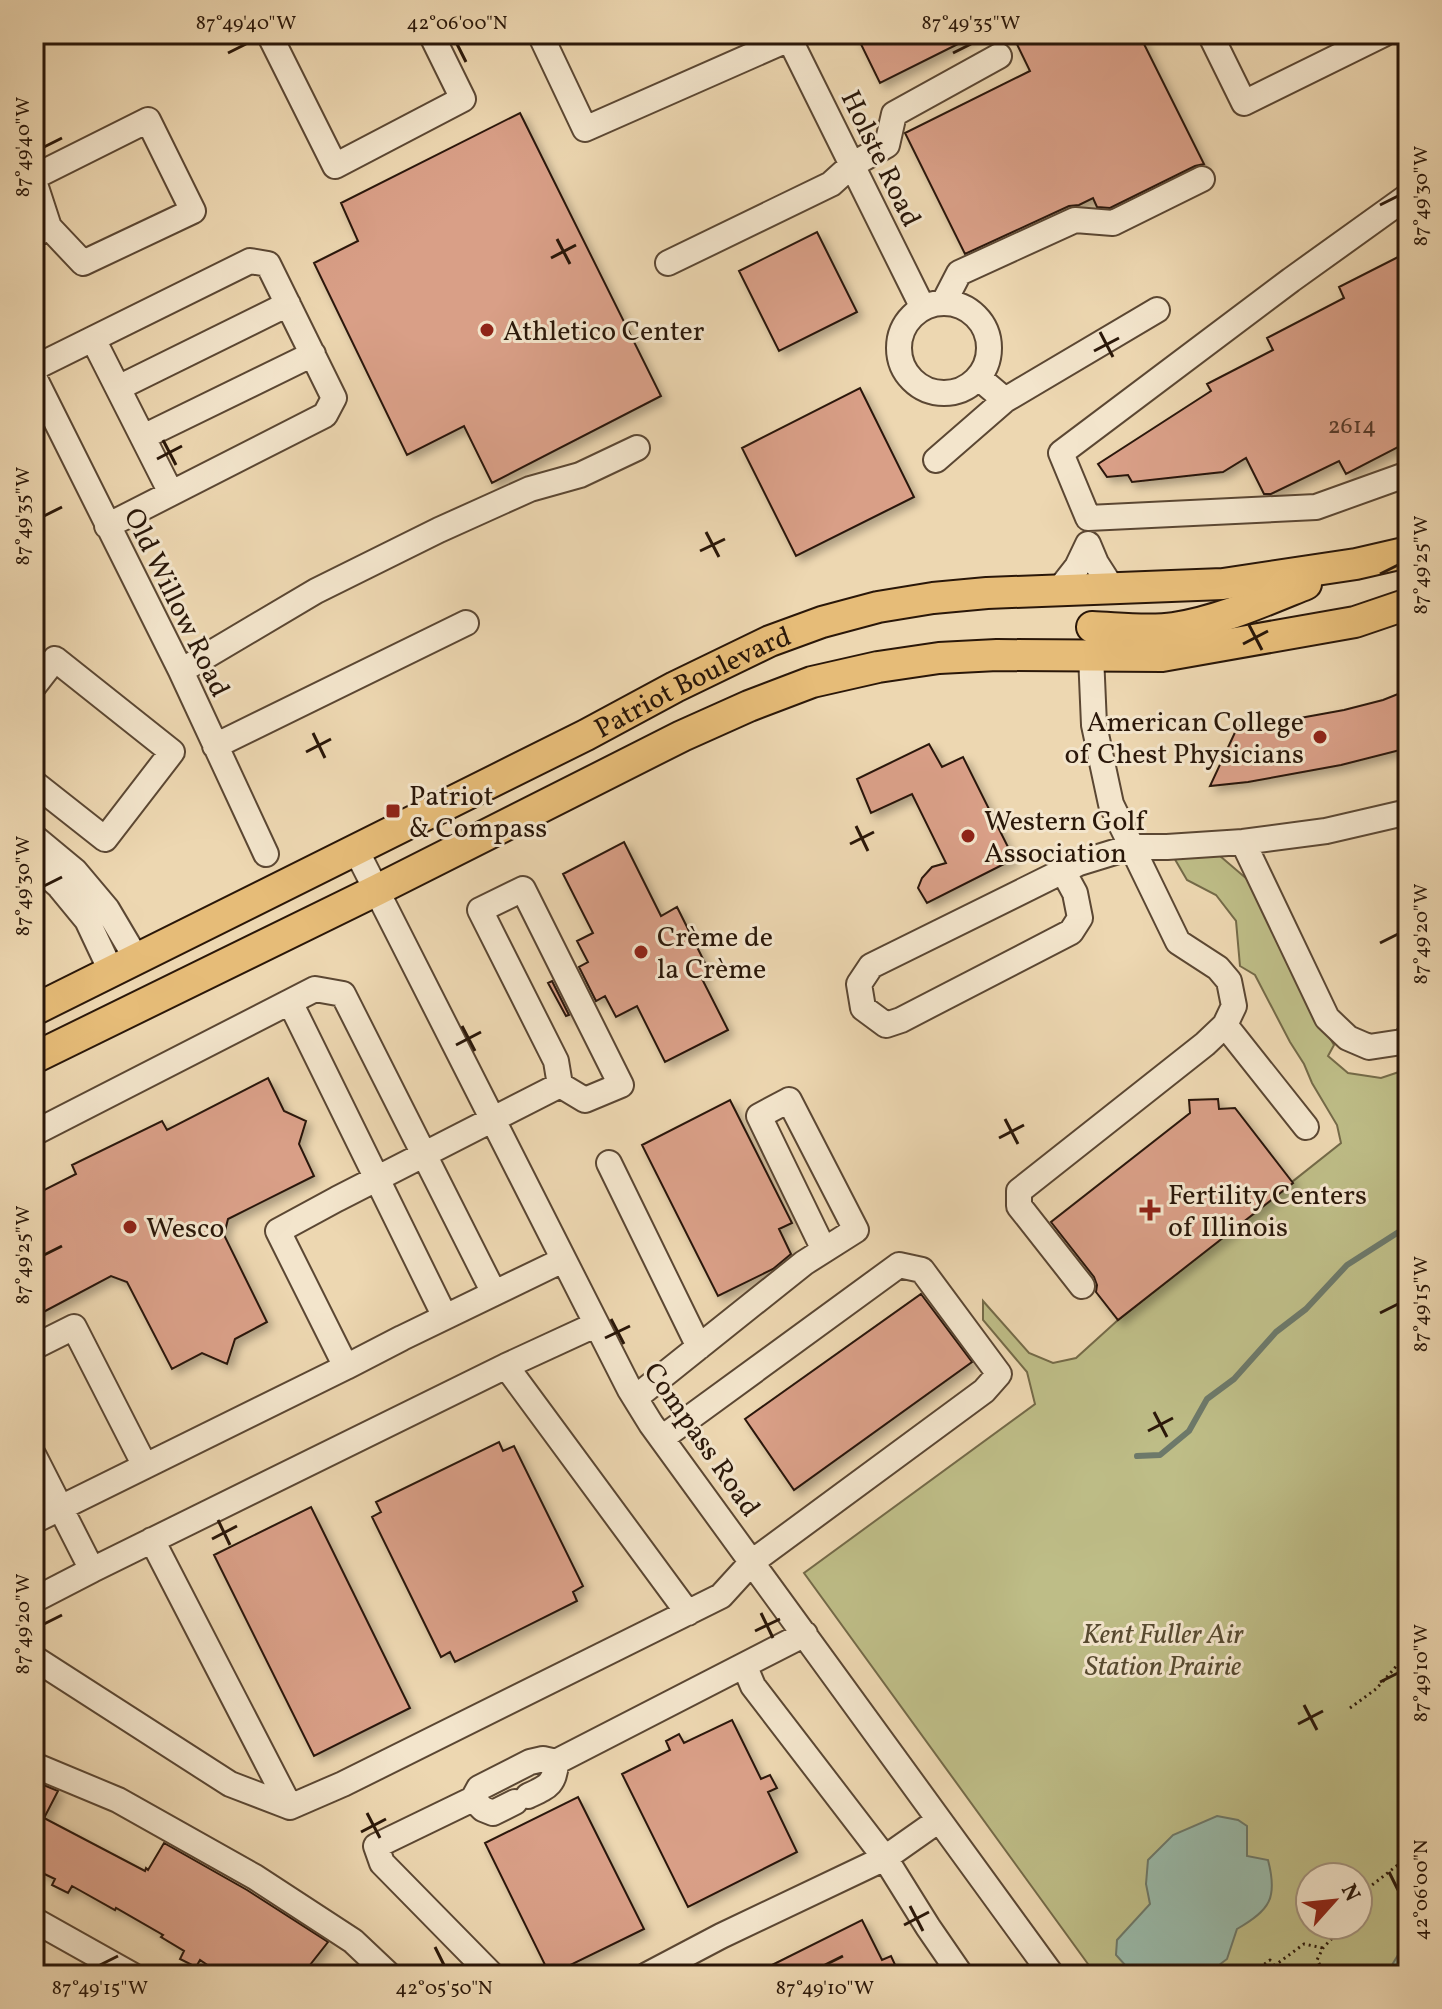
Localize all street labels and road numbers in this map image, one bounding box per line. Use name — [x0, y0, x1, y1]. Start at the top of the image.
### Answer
street label: Holste Road — [830, 84, 930, 234]
street label: Old Willow Road — [113, 502, 238, 704]
street label: Patriot Boulevard — [588, 618, 797, 749]
street label: Compass Road — [633, 1355, 769, 1526]

